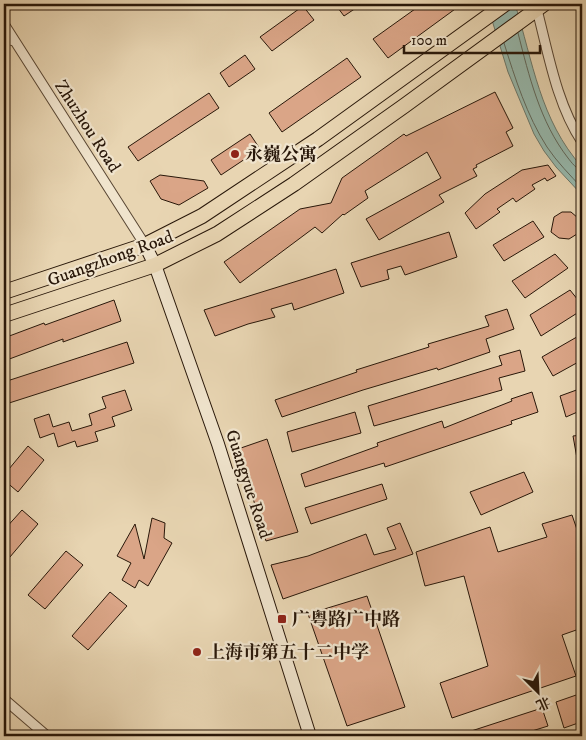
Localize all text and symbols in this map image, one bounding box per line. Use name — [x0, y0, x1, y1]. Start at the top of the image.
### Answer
scale bar — [404, 22, 540, 54]
text: 100 m — [411, 31, 447, 50]
street label: Zhuzhou Road — [49, 76, 125, 177]
place label: 永巍公寓 — [245, 144, 317, 166]
marker: 永巍公寓 — [229, 148, 241, 160]
street label: Guangzhong Road — [44, 226, 176, 292]
street label: Guangyue Road — [220, 427, 276, 542]
place label: 广粤路广中路 — [292, 609, 400, 631]
marker: 广粤路广中路 — [276, 613, 288, 625]
place label: 上海市第五十二中学 — [207, 642, 369, 664]
marker: 上海市第五十二中学 — [191, 646, 203, 658]
north arrow — [514, 668, 564, 718]
text: 北 — [533, 692, 553, 714]

